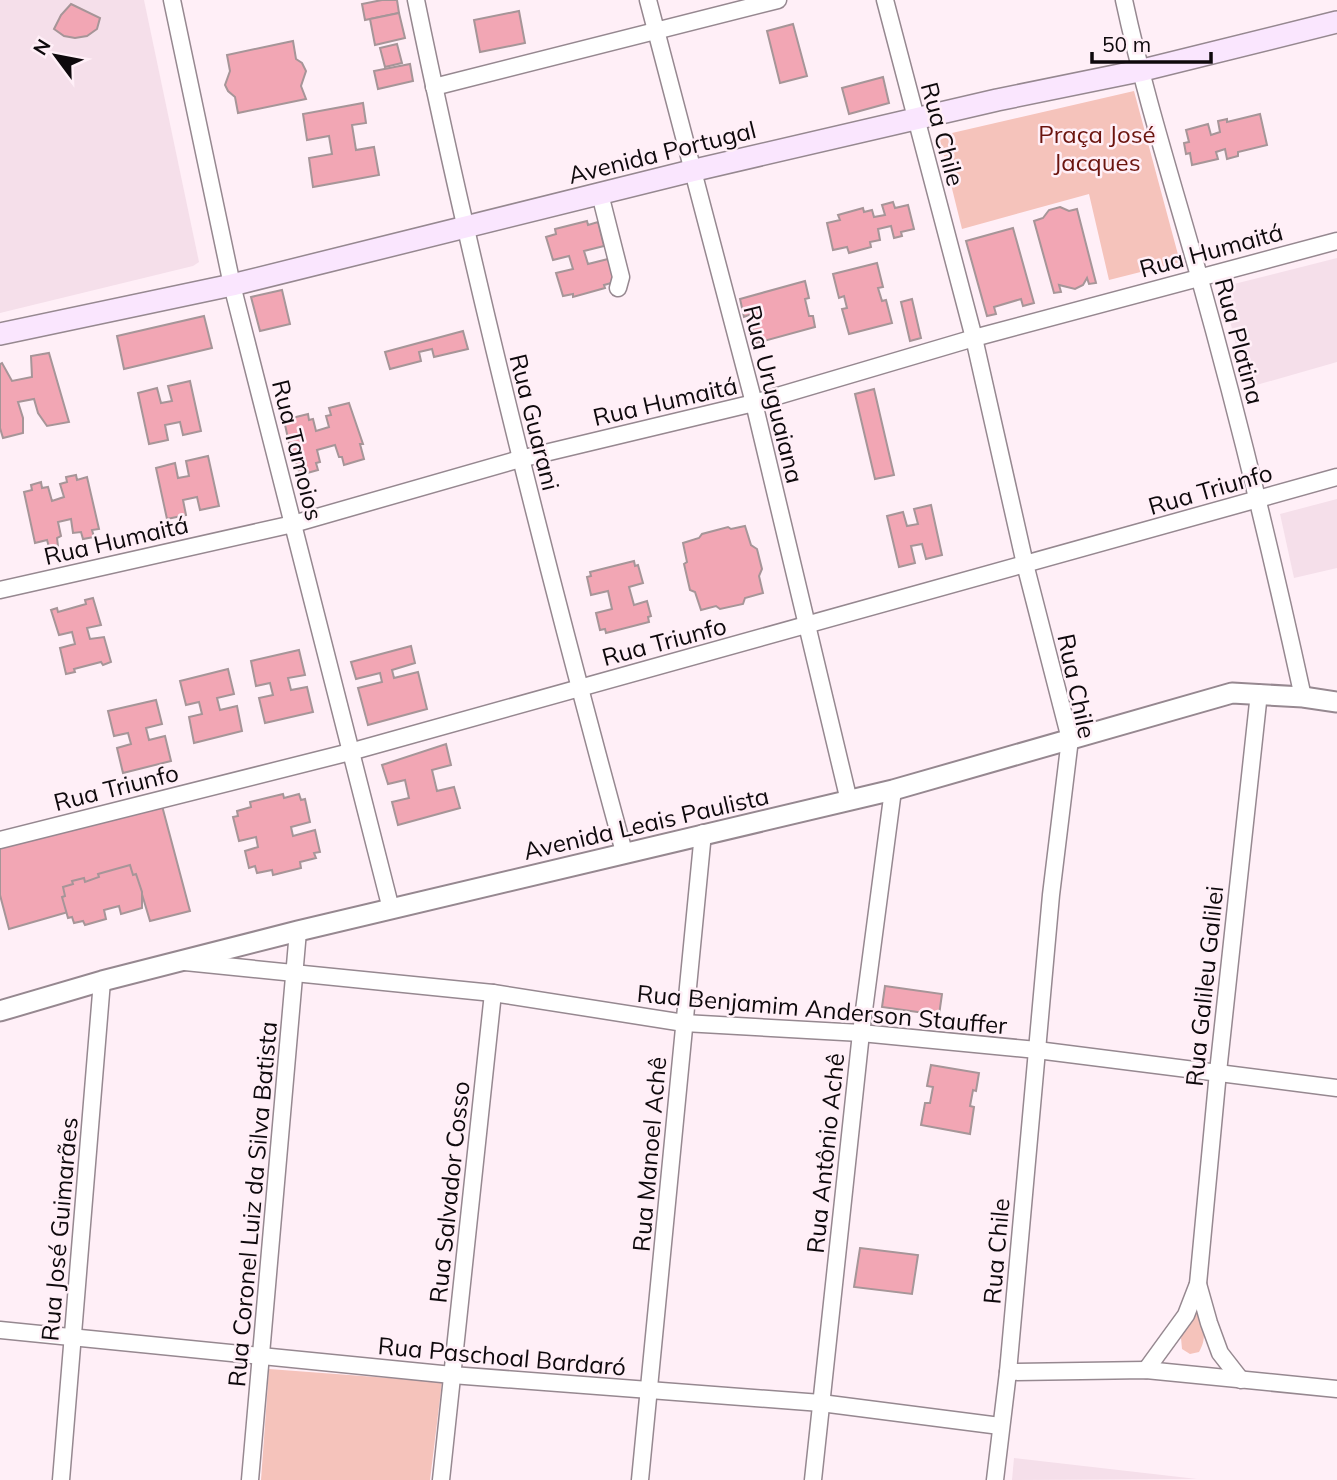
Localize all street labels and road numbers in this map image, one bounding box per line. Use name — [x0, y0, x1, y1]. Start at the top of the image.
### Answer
street label: Rua Chile — [915, 79, 971, 189]
street label: Avenida Portugal — [565, 114, 759, 190]
street label: Rua Humaitá — [1136, 216, 1286, 284]
street label: Rua Platina — [1209, 275, 1271, 407]
street label: Rua Uruguaiana — [737, 302, 811, 486]
street label: Rua Guarani — [504, 351, 566, 493]
street label: Rua Humaitá — [590, 370, 740, 432]
street label: Rua Tamoios — [266, 376, 330, 524]
street label: Rua Triunfo — [1145, 457, 1275, 521]
street label: Rua Humaitá — [41, 509, 191, 571]
street label: Rua Triunfo — [598, 610, 730, 672]
street label: Rua Chile — [1051, 631, 1103, 741]
street label: Rua Triunfo — [50, 757, 182, 817]
street label: Avenida Leais Paulista — [520, 780, 772, 866]
street label: Rua Galileu Galilei — [1179, 884, 1229, 1088]
street label: Rua Benjamim Anderson Stauffer — [636, 978, 1009, 1040]
street label: Rua Coronel Luiz da Silva Batista — [221, 1020, 283, 1388]
street label: Rua Antônio Achê — [800, 1051, 850, 1255]
street label: Rua Manoel Achê — [626, 1055, 672, 1253]
street label: Rua Salvador Cosso — [422, 1080, 476, 1304]
street label: Rua José Guimarães — [34, 1116, 84, 1342]
street label: Rua Chile — [976, 1197, 1016, 1305]
street label: Rua Paschoal Bardaró — [377, 1330, 627, 1382]

